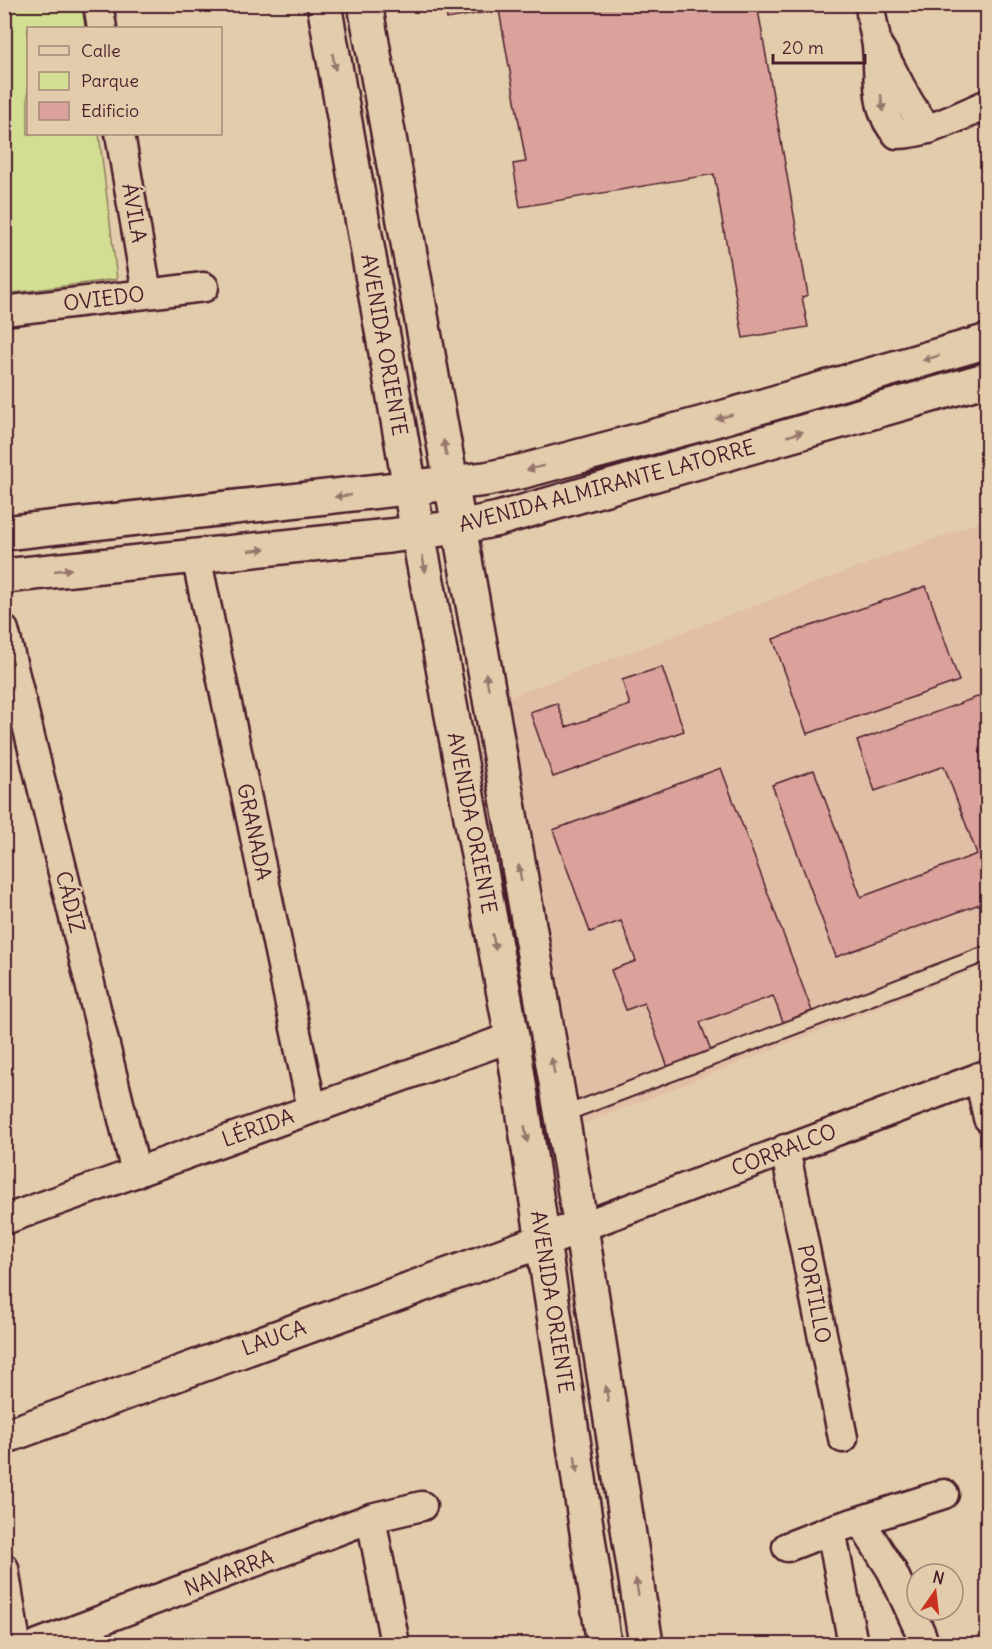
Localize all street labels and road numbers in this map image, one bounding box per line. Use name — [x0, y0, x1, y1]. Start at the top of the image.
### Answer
street label: ÁVILA — [116, 181, 153, 245]
street label: AVENIDA ORIENTE — [355, 252, 414, 438]
street label: OVIEDO — [62, 280, 146, 317]
street label: AVENIDA ALMIRANTE LATORRE — [456, 433, 758, 538]
street label: AVENIDA ORIENTE — [442, 730, 503, 916]
street label: GRANADA — [231, 781, 278, 883]
street label: CÁDIZ — [50, 868, 91, 936]
street label: LÉRIDA — [218, 1102, 298, 1153]
street label: CORRALCO — [728, 1117, 840, 1182]
street label: AVENIDA ORIENTE — [525, 1209, 580, 1395]
street label: PORTILLO — [792, 1242, 837, 1346]
street label: LAUCA — [238, 1313, 310, 1362]
street label: NAVARRA — [180, 1543, 277, 1602]

